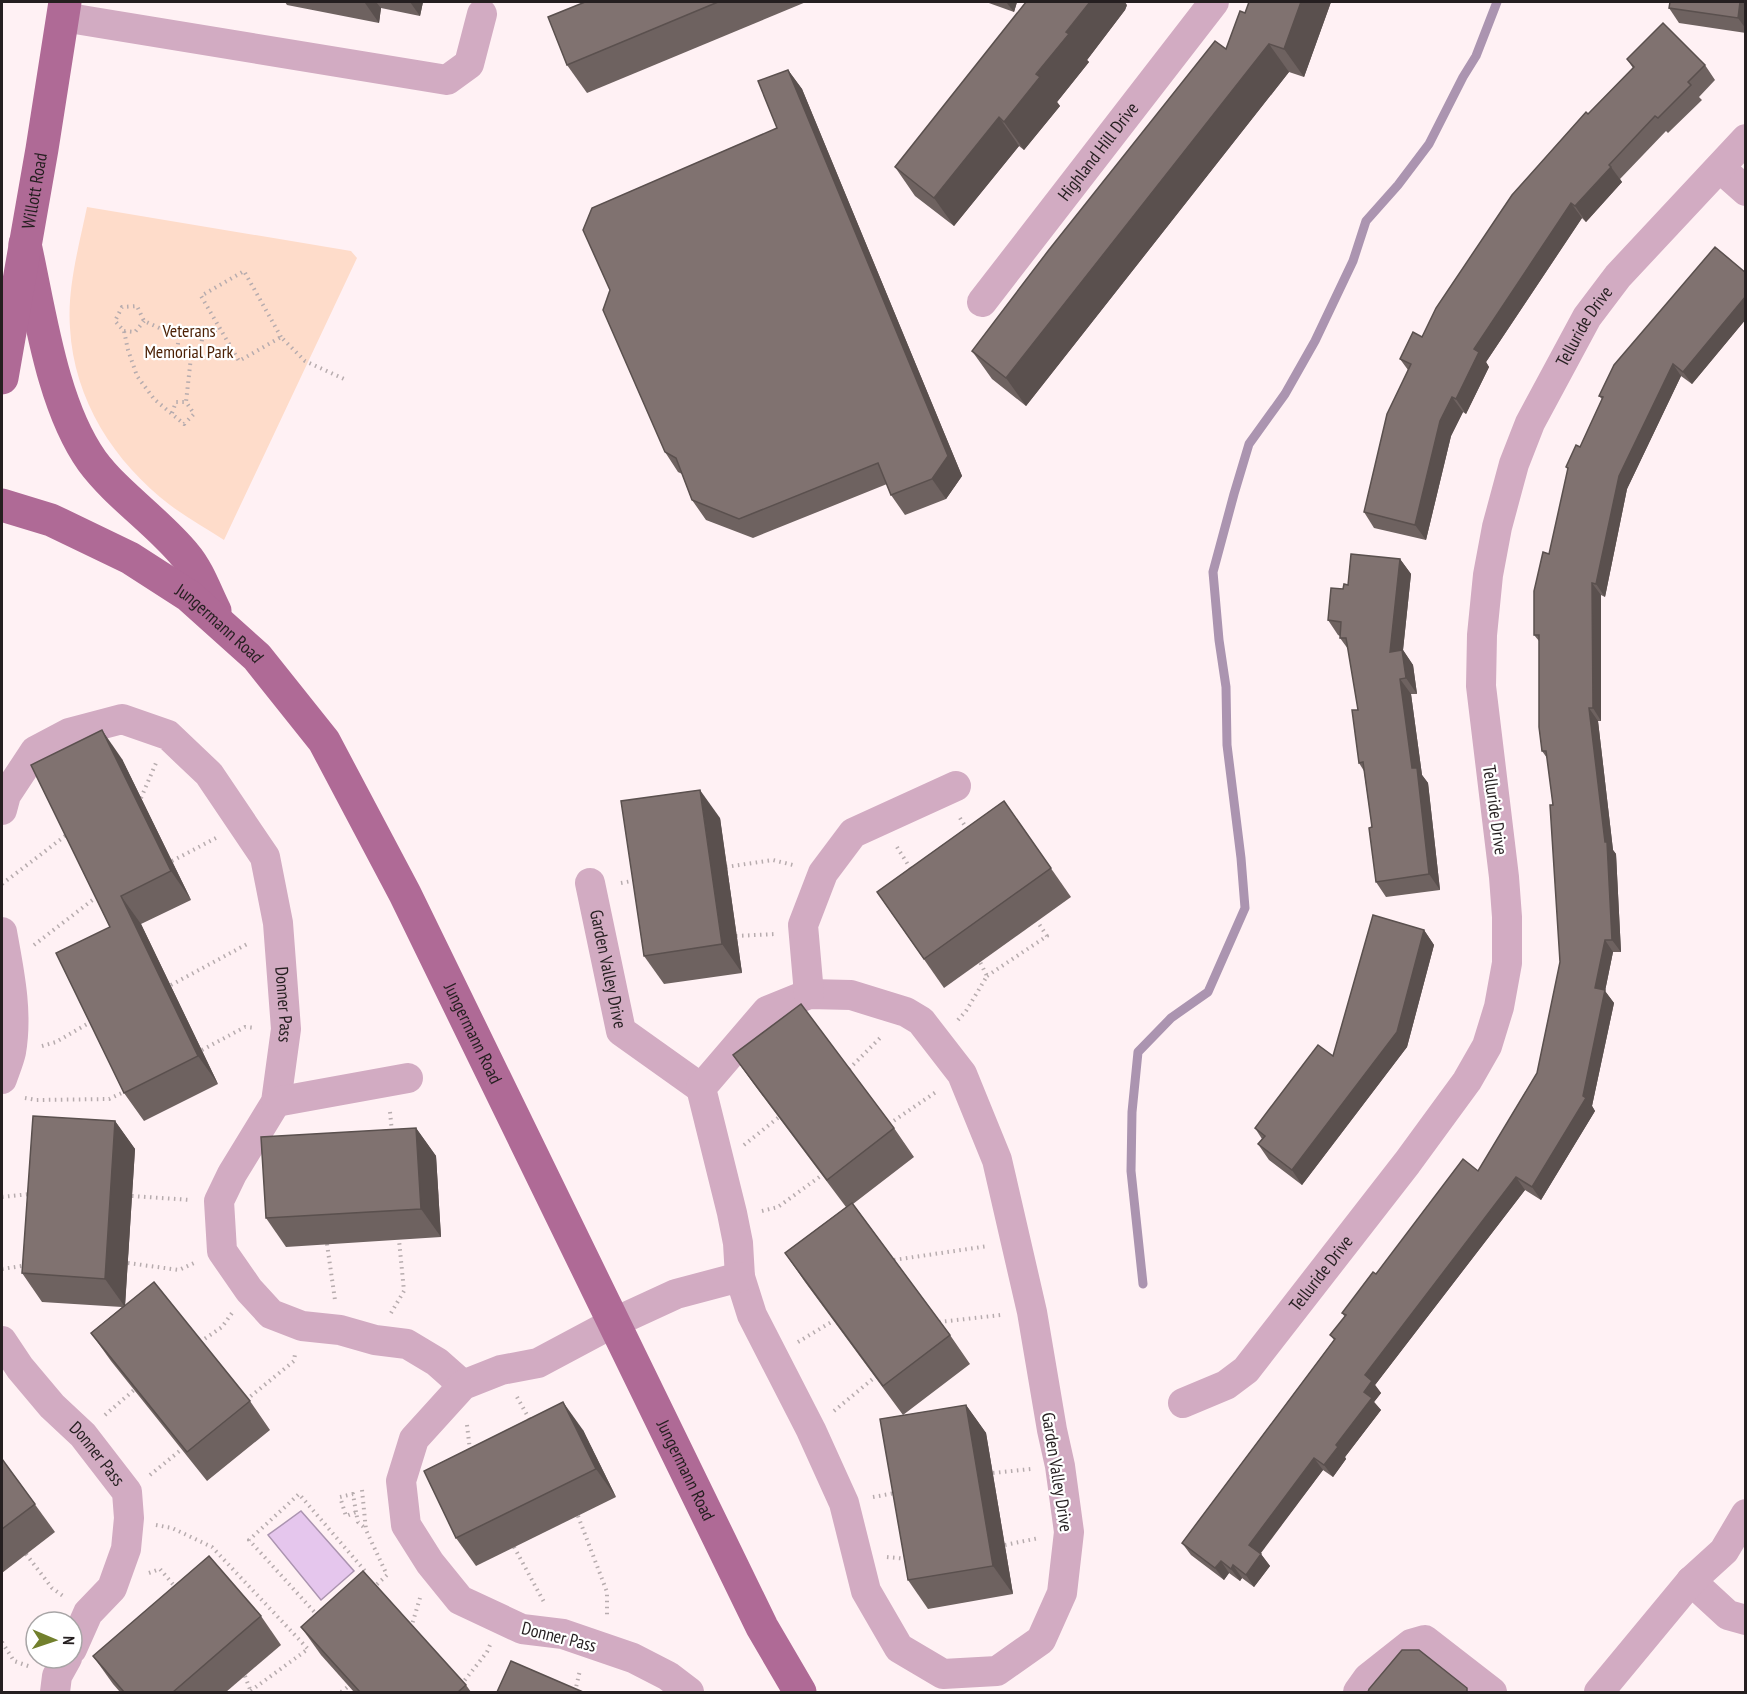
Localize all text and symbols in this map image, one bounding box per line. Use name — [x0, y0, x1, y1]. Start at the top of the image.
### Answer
street label: Highland Hill Drive — [1052, 97, 1143, 205]
street label: Willott Road — [16, 151, 52, 230]
street label: Telluride Drive — [1550, 281, 1617, 370]
park label: Veterans Memorial Park — [144, 319, 234, 363]
street label: Jungermann Road — [171, 578, 269, 667]
street label: Telluride Drive — [1478, 764, 1513, 856]
street label: Garden Valley Drive — [585, 908, 632, 1030]
street label: Donner Pass — [270, 966, 298, 1044]
street label: Jungermann Road — [439, 978, 508, 1087]
street label: Telluride Drive — [1284, 1230, 1358, 1316]
street label: Garden Valley Drive — [1037, 1411, 1078, 1533]
street label: Jungermann Road — [651, 1415, 720, 1524]
street label: Donner Pass — [65, 1416, 130, 1490]
north arrow — [24, 1610, 84, 1670]
street label: Donner Pass — [519, 1616, 599, 1657]
text: N — [59, 1636, 79, 1645]

